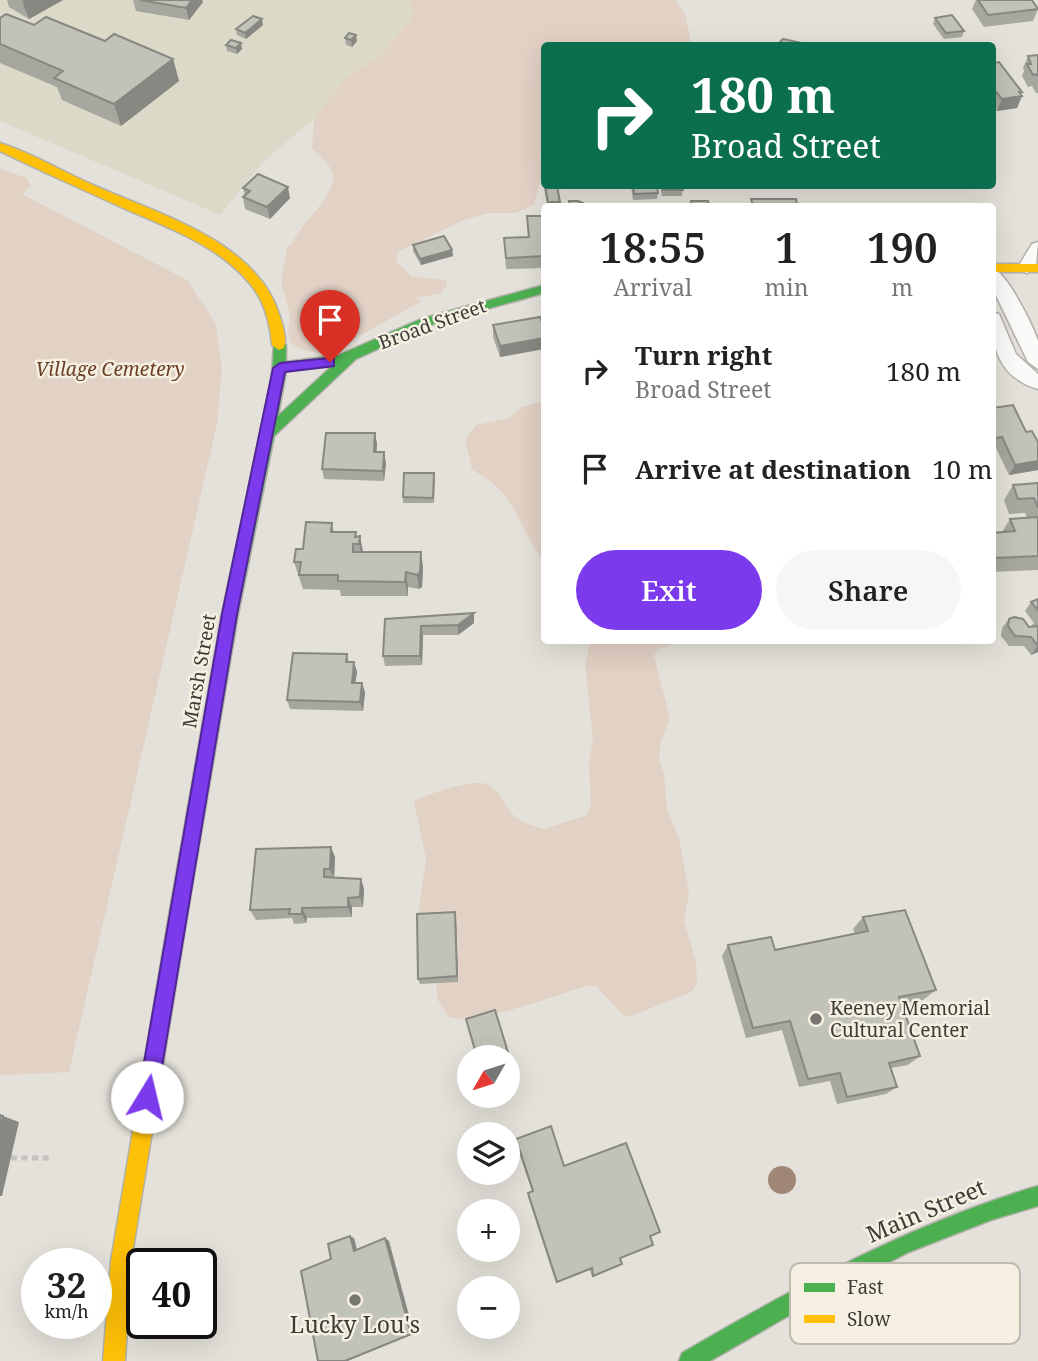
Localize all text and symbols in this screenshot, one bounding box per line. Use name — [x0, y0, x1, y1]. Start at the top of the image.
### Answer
text: 180 m — [691, 61, 835, 127]
icon: right — [576, 70, 667, 161]
text: Broad Street — [691, 124, 881, 167]
text: 18:55 — [599, 218, 706, 275]
text: 1 — [775, 218, 798, 275]
text: 190 — [867, 218, 938, 275]
text: Arrival — [613, 271, 692, 303]
text: min — [765, 271, 809, 303]
text: m — [891, 271, 913, 303]
pin — [300, 290, 360, 362]
street label: Broad Street — [375, 292, 490, 355]
icon: arrive — [311, 301, 349, 339]
text: Turn right — [635, 337, 772, 373]
icon: right — [576, 352, 614, 390]
text: 180 m — [886, 353, 961, 389]
park label: Village Cemetery — [36, 356, 184, 382]
text: Broad Street — [635, 373, 771, 405]
icon: arrive — [576, 450, 614, 488]
text: Arrive at destination — [635, 451, 911, 487]
text: 10 m — [932, 451, 992, 487]
button: Exit — [576, 550, 762, 630]
button: Share — [776, 550, 961, 630]
street label: Marsh Street — [176, 611, 222, 730]
place label: Keeney Memorial Cultural Center — [830, 995, 990, 1043]
marker: Keeney Memorial Cultural Center — [808, 1011, 824, 1027]
north arrow — [457, 1045, 520, 1108]
map controls — [457, 1045, 520, 1339]
position arrow — [110, 1060, 184, 1134]
button: layers — [457, 1122, 520, 1185]
street label: Main Street — [861, 1171, 990, 1250]
button: + — [457, 1199, 520, 1262]
speed limit sign: 40 — [126, 1248, 217, 1339]
text: 32 — [47, 1261, 86, 1308]
legend — [790, 1263, 1020, 1344]
text: Fast — [847, 1274, 884, 1300]
button: − — [457, 1276, 520, 1339]
marker: Lucky Lou's — [347, 1292, 363, 1308]
text: km/h — [44, 1299, 89, 1323]
text: Slow — [847, 1306, 891, 1332]
place label: Lucky Lou's — [290, 1308, 420, 1340]

